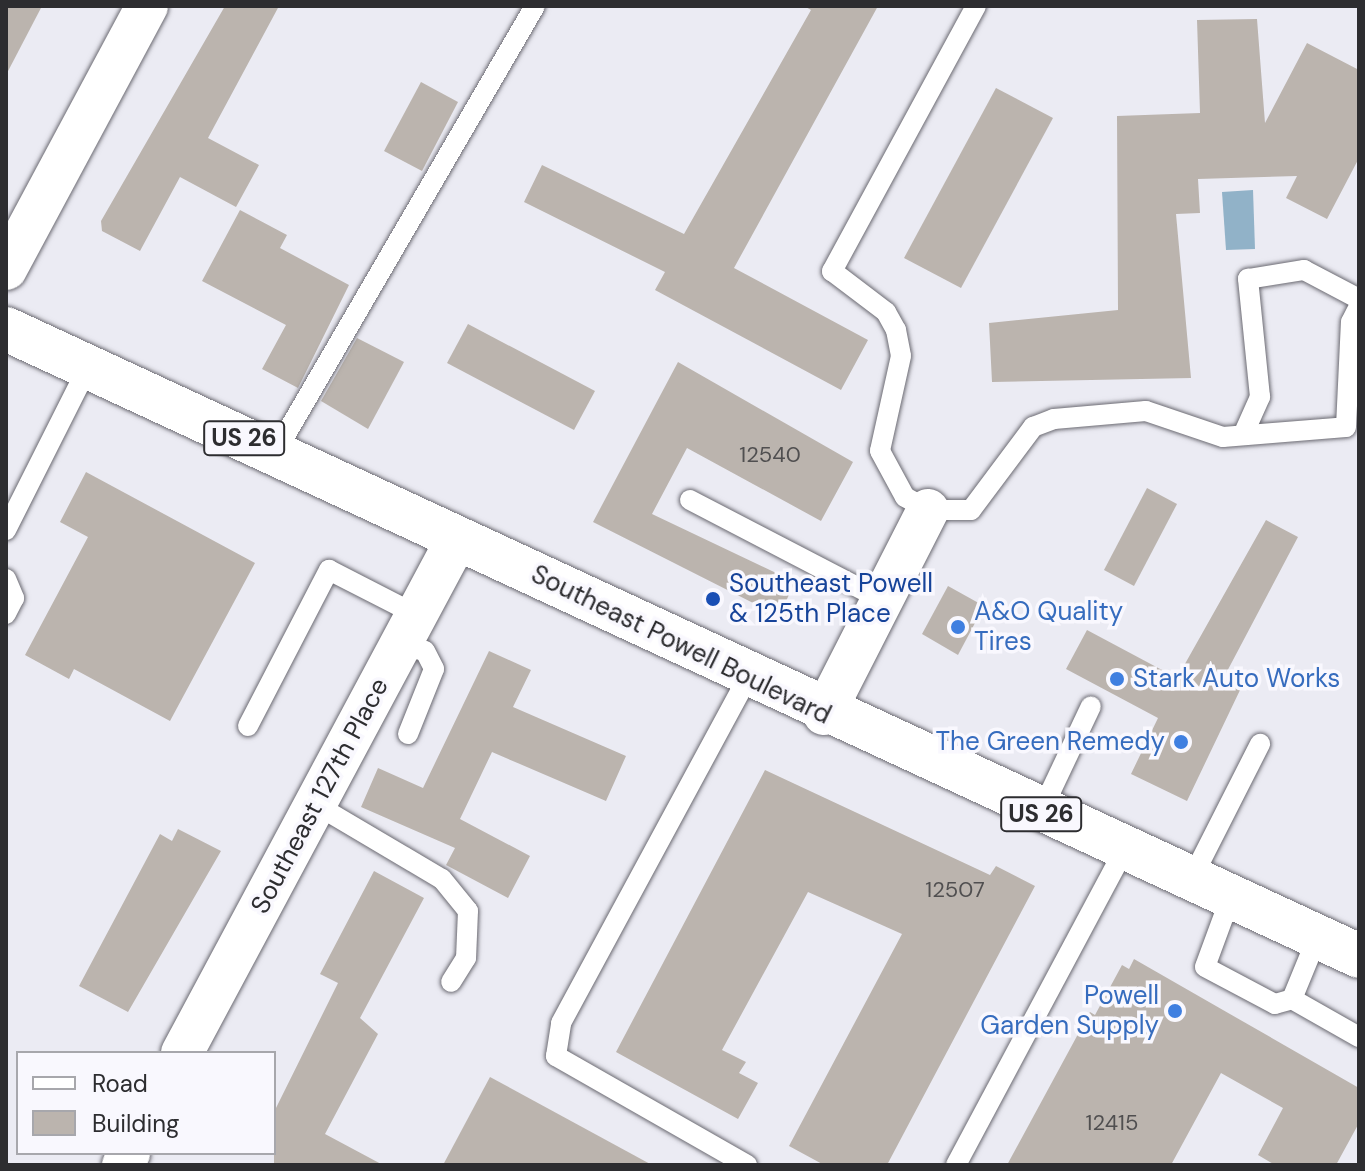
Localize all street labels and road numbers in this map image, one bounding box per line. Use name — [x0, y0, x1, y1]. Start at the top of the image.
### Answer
road number: US 26 — [202, 418, 286, 458]
street label: Southeast Powell Boulevard — [526, 559, 836, 731]
street label: Southeast 127th Place — [245, 673, 395, 919]
road number: US 26 — [999, 794, 1083, 834]

